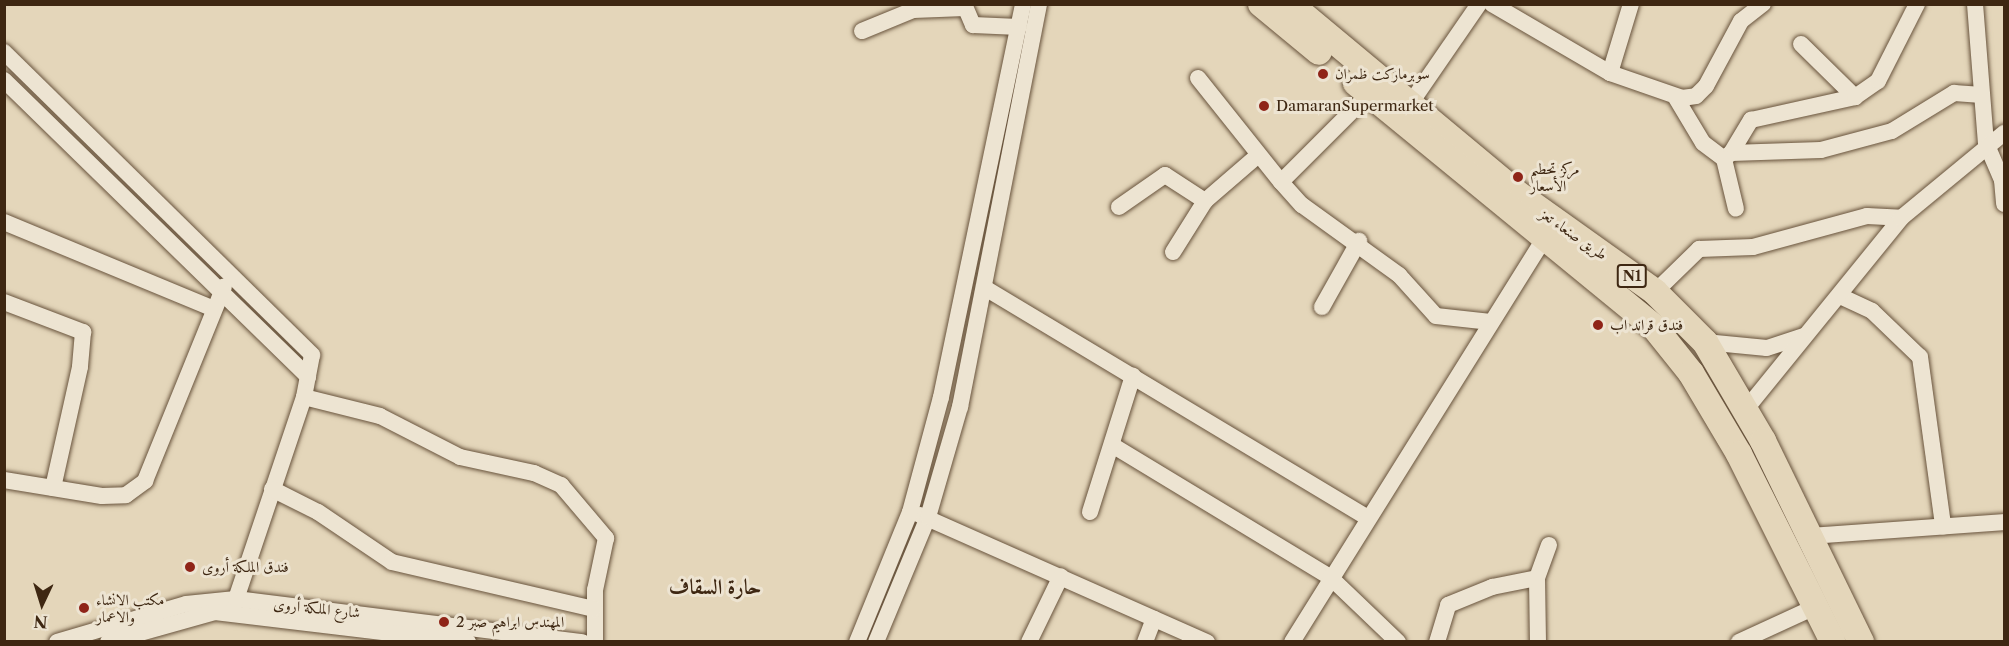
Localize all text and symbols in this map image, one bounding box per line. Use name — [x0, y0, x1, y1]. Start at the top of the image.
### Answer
place label: سوبرماركت ظمران — [1335, 65, 1430, 83]
marker: سوبرماركت ظمران — [1316, 67, 1330, 81]
place label: DamaranSupermarket — [1276, 97, 1434, 115]
marker: DamaranSupermarket — [1257, 99, 1271, 113]
place label: مركز تحطيم الأسعار — [1530, 159, 1579, 194]
marker: مركز تحطيم الأسعار — [1511, 170, 1525, 184]
street label: طريق صنعاء تعز — [1537, 204, 1611, 264]
road number: N1 — [1616, 265, 1648, 287]
place label: فندق قراند اب — [1610, 316, 1683, 334]
marker: فندق قراند اب — [1591, 318, 1605, 332]
place label: فندق الملكة أروى — [202, 558, 289, 576]
marker: فندق الملكة أروى — [183, 560, 197, 574]
north arrow — [12, 574, 72, 634]
district label: حارة السقاف — [669, 574, 761, 600]
place label: مكتب الانشاء والاعمار — [96, 590, 164, 625]
street label: شارع الملكة أروى — [273, 594, 361, 622]
marker: مكتب الانشاء والاعمار — [77, 601, 91, 615]
text: N — [33, 611, 48, 632]
place label: المهندس ابراهيم صبر 2 — [456, 613, 564, 631]
marker: المهندس ابراهيم صبر 2 — [437, 615, 451, 629]

